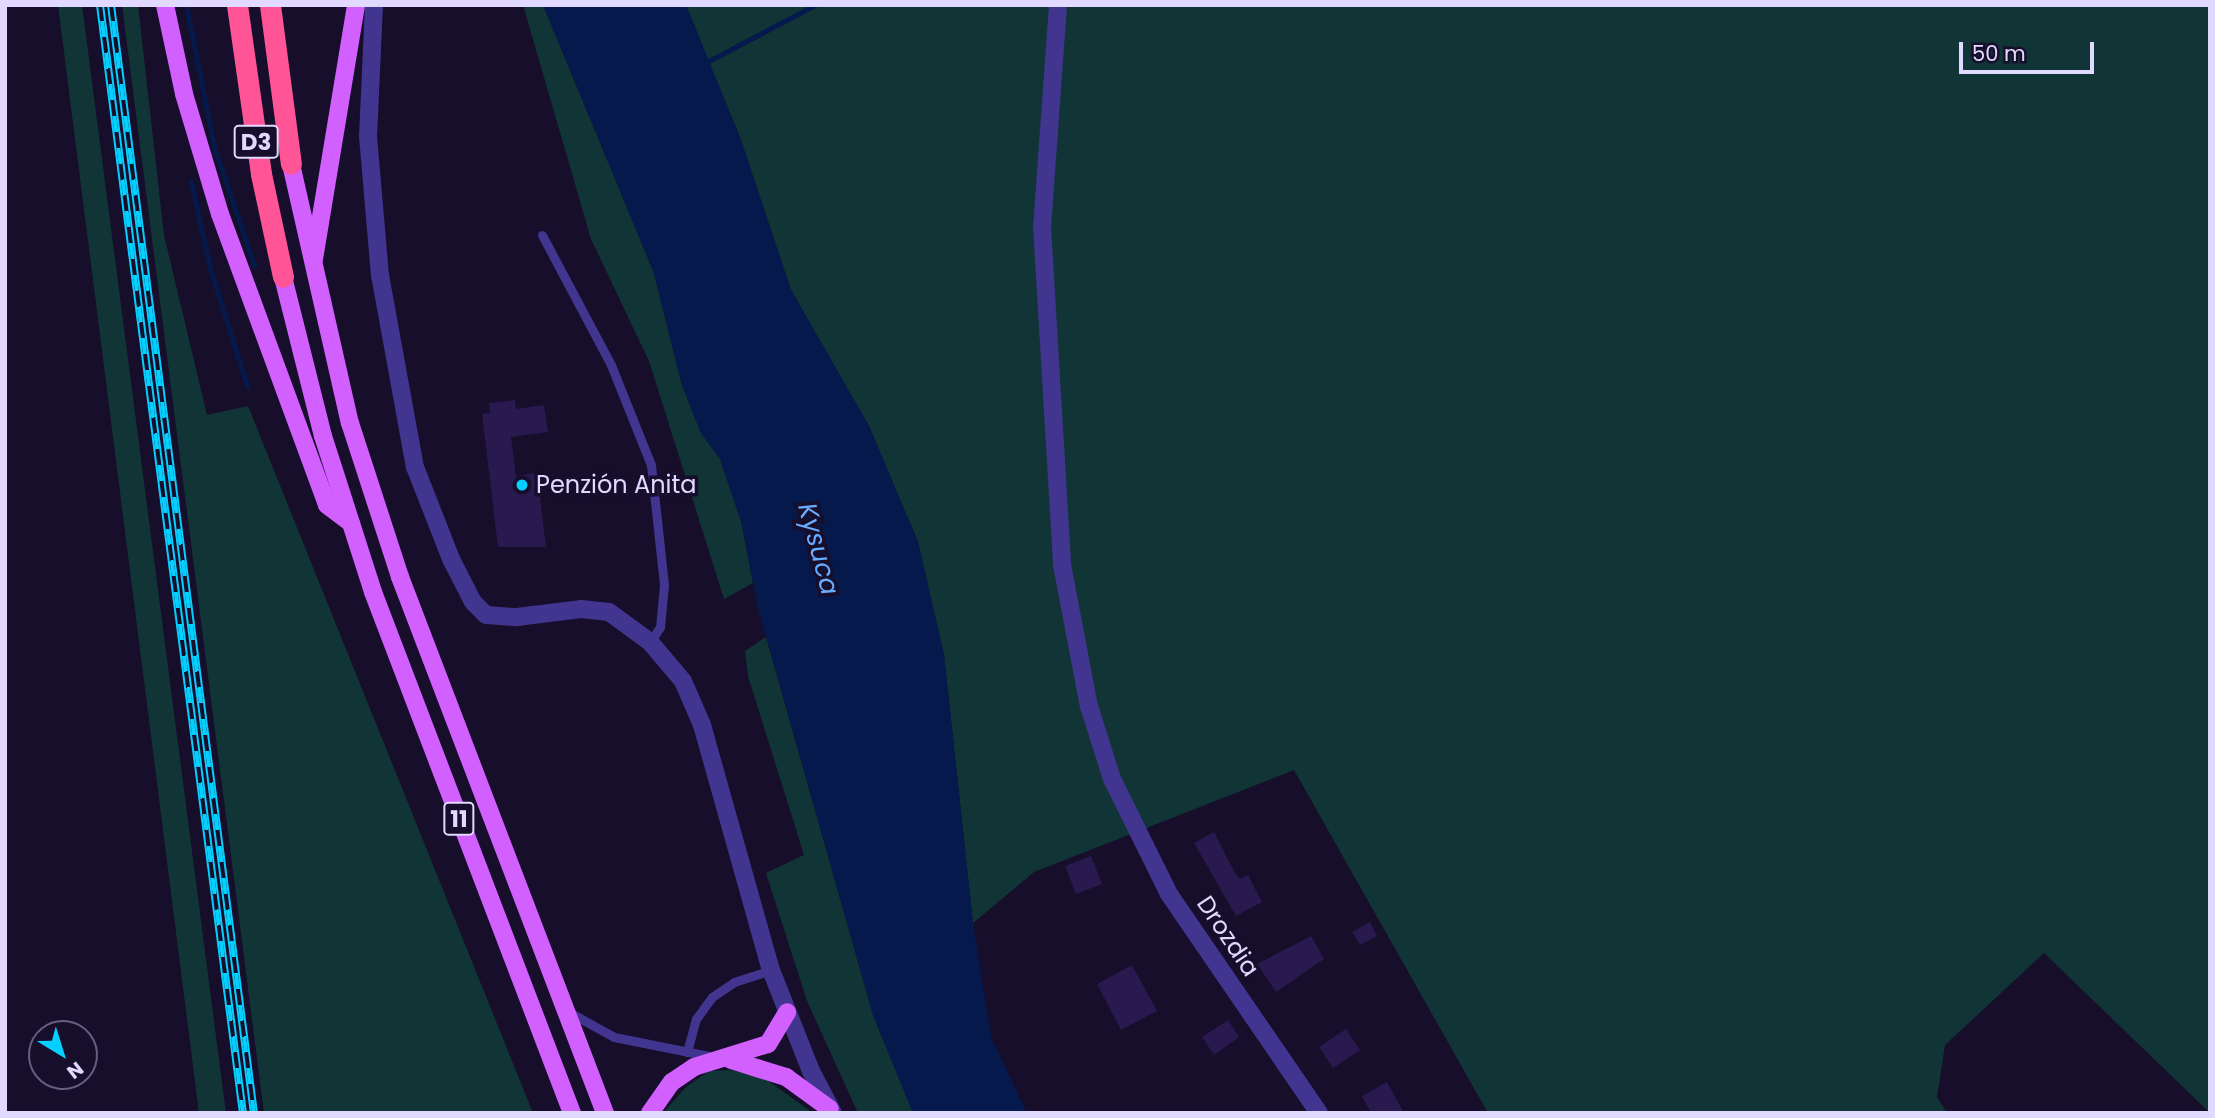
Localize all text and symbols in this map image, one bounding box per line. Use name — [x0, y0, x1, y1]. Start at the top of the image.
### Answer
scale bar — [1963, 28, 2098, 72]
text: 50 m — [1972, 39, 2026, 68]
road number: D3 — [233, 122, 279, 162]
place label: Penzión Anita — [536, 471, 696, 499]
marker: Penzión Anita — [514, 477, 530, 493]
water label: Kysuca — [791, 500, 845, 598]
road number: 11 — [443, 800, 475, 838]
street label: Drozdia — [1191, 890, 1265, 982]
north arrow — [28, 1020, 98, 1090]
text: N — [61, 1055, 89, 1085]

